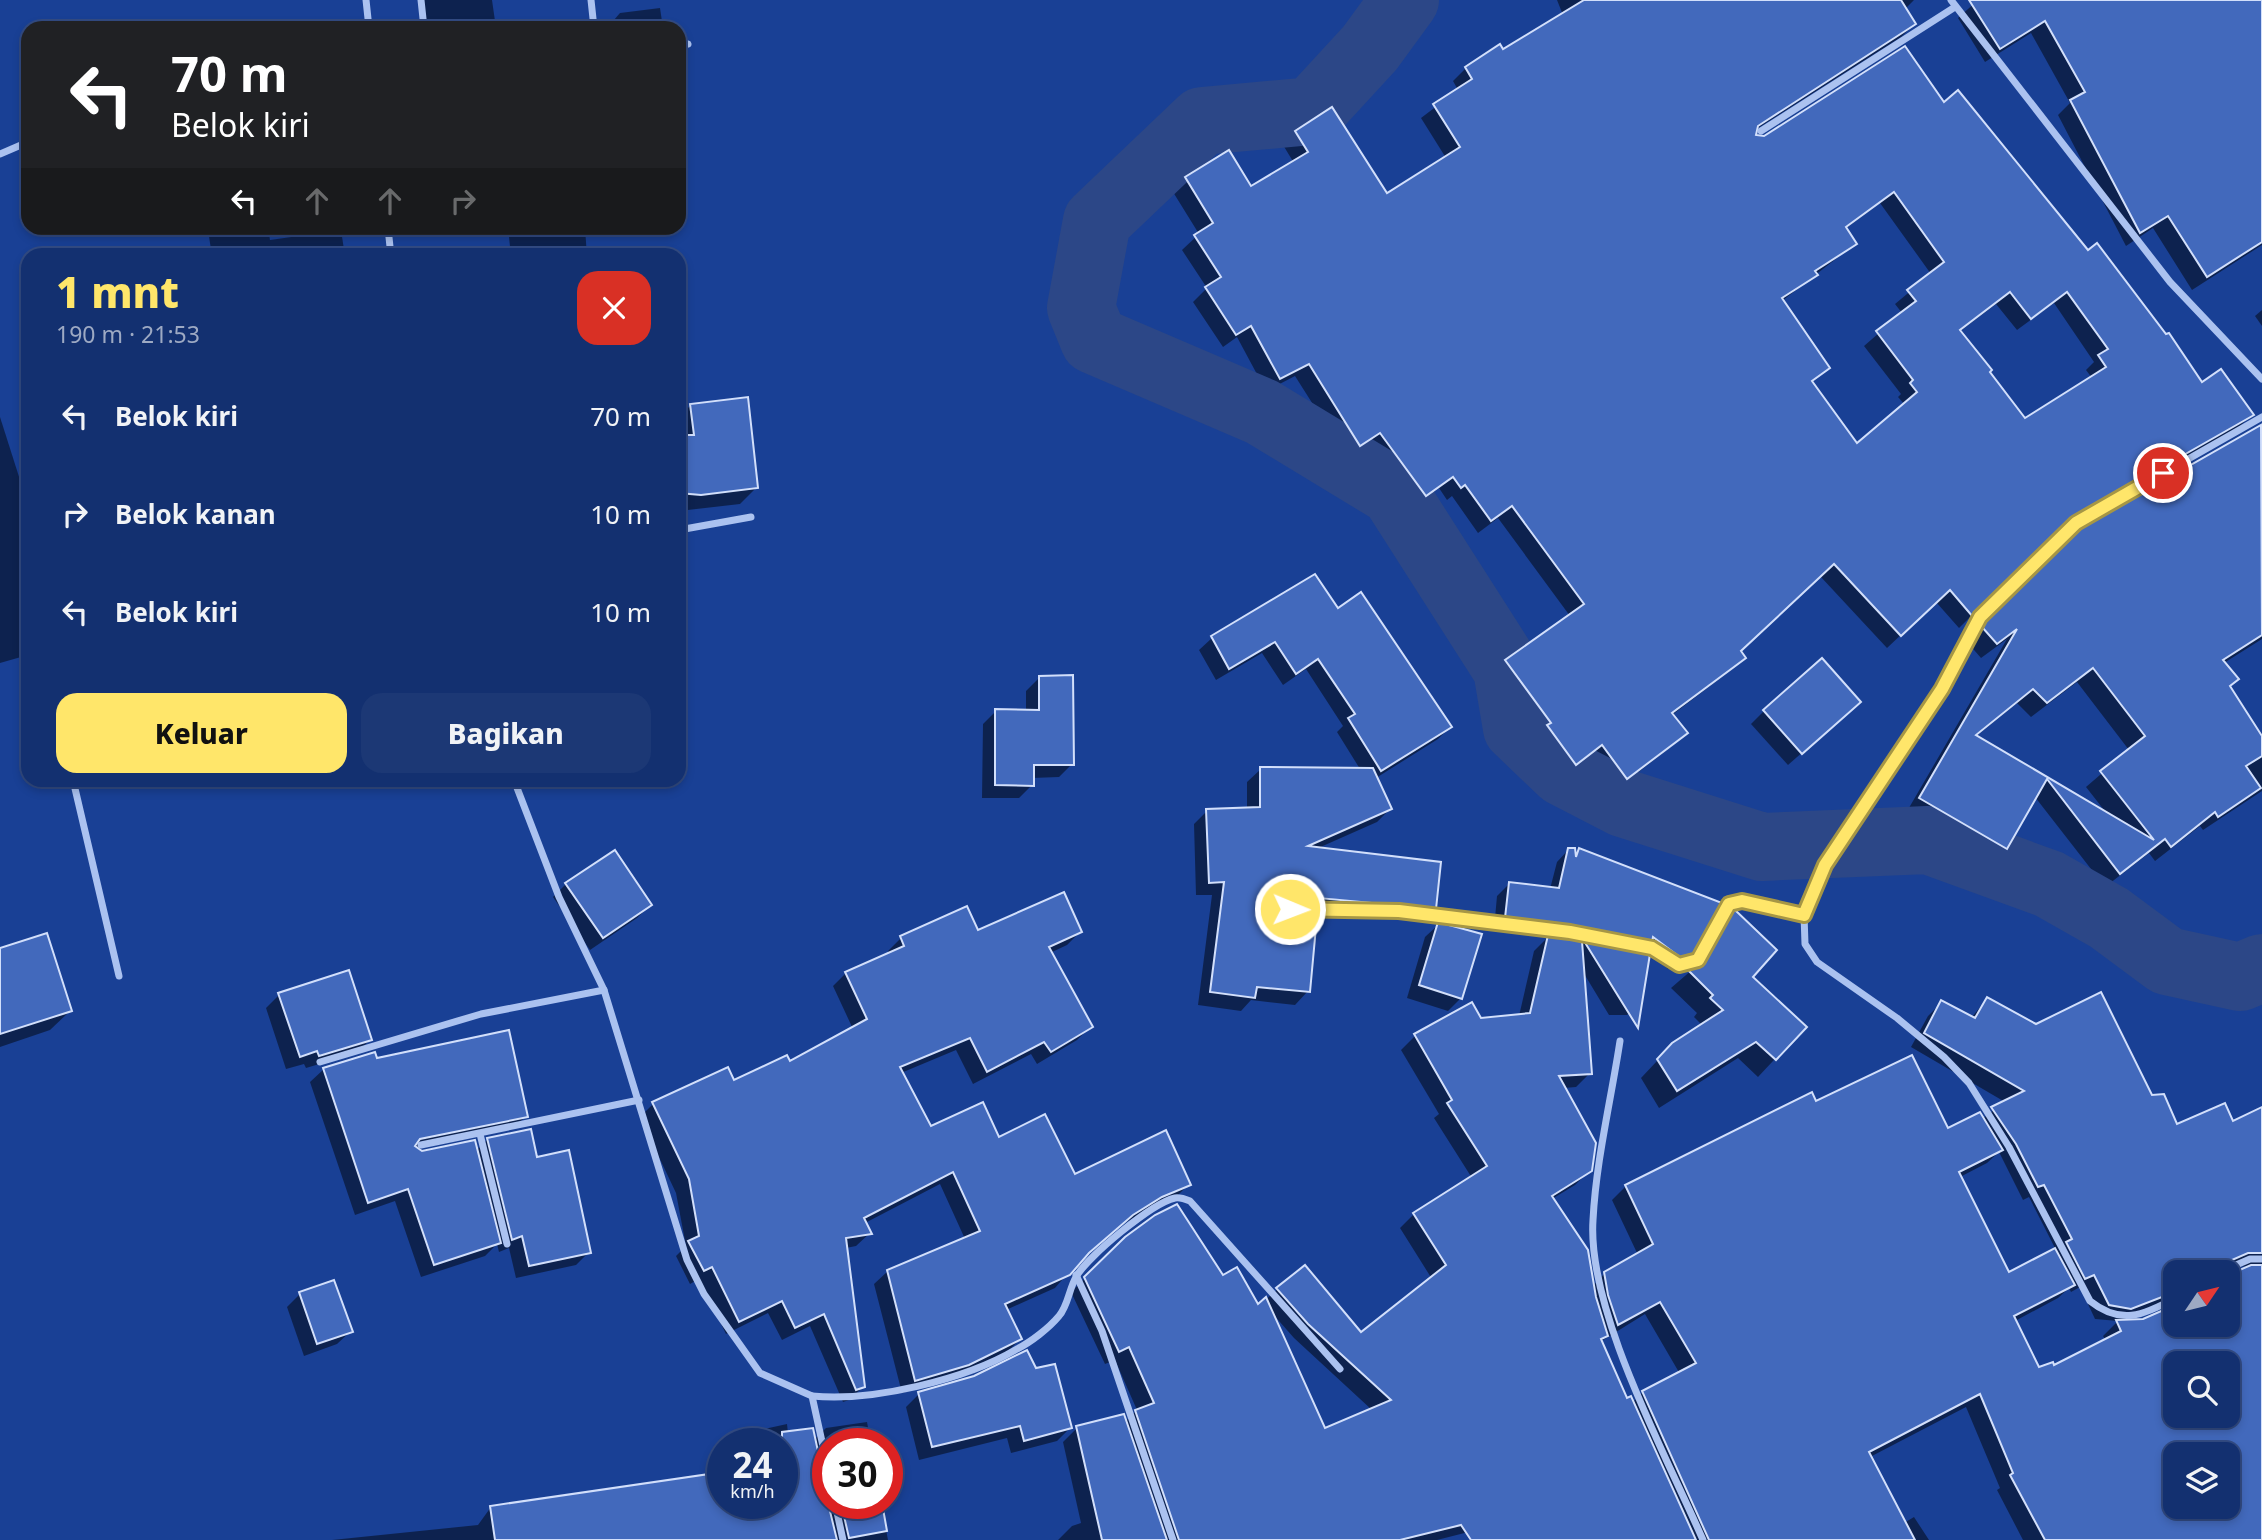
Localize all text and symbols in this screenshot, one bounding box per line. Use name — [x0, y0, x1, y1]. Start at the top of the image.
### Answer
text: 70 m — [171, 40, 288, 106]
icon: left — [56, 49, 147, 140]
text: Belok kiri — [171, 103, 310, 146]
icon: left — [225, 182, 263, 220]
icon: ahead — [298, 182, 336, 220]
icon: ahead — [371, 182, 409, 220]
icon: right — [444, 182, 482, 220]
text: 1 mnt — [56, 263, 179, 320]
button: close — [577, 271, 651, 345]
text: 190 m · 21:53 — [56, 318, 200, 350]
icon: left — [56, 397, 94, 435]
text: Belok kiri — [115, 398, 238, 434]
text: 70 m — [590, 398, 651, 434]
pin — [2133, 443, 2193, 503]
icon: arrive — [2144, 454, 2182, 492]
icon: right — [56, 495, 94, 533]
text: Belok kanan — [115, 496, 276, 532]
text: 10 m — [590, 496, 651, 532]
icon: left — [56, 593, 94, 631]
text: Belok kiri — [115, 594, 238, 630]
text: 10 m — [590, 594, 651, 630]
button: Keluar — [56, 693, 347, 773]
button: Bagikan — [361, 693, 651, 773]
position arrow — [1253, 872, 1327, 946]
north arrow — [2163, 1260, 2240, 1337]
map controls — [2163, 1260, 2240, 1519]
button: search — [2163, 1351, 2240, 1428]
speed limit sign: 30 — [812, 1428, 903, 1519]
text: 24 — [732, 1441, 773, 1488]
button: layers — [2163, 1442, 2240, 1519]
text: km/h — [730, 1479, 775, 1503]

